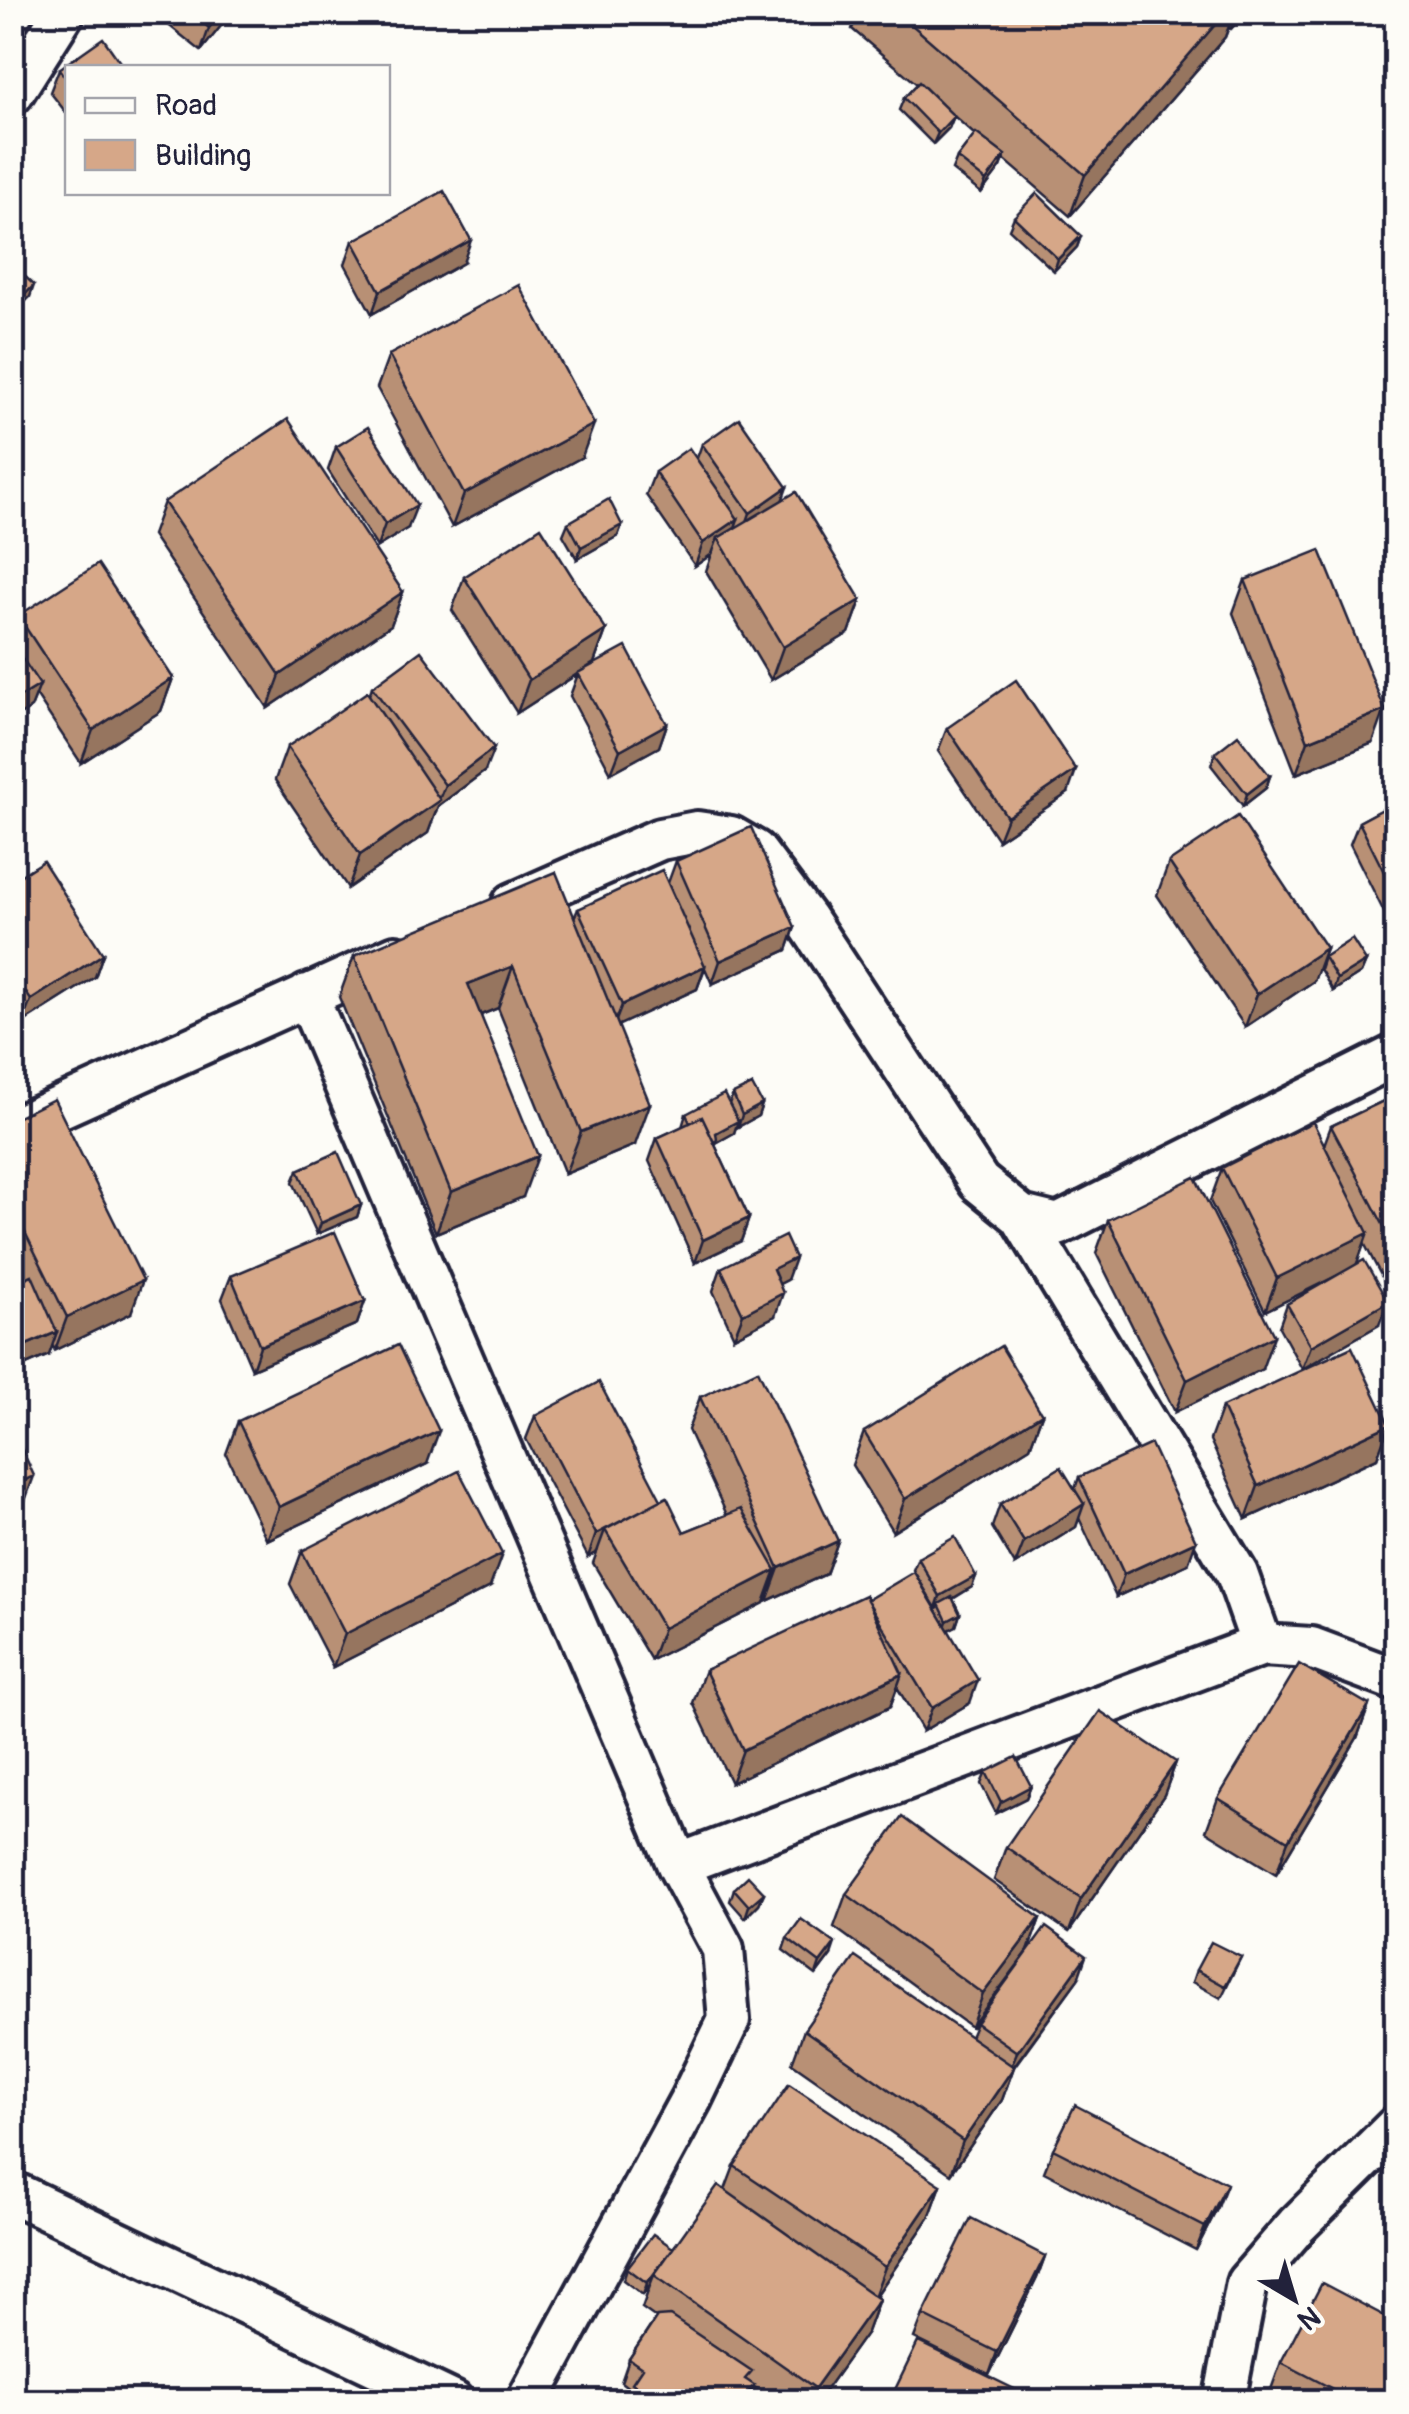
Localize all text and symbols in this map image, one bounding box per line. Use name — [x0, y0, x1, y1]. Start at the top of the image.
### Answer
legend — [65, 65, 390, 195]
text: Road — [155, 87, 217, 124]
text: Building — [155, 137, 251, 174]
north arrow — [1244, 2249, 1344, 2349]
text: N — [1290, 2298, 1327, 2337]

